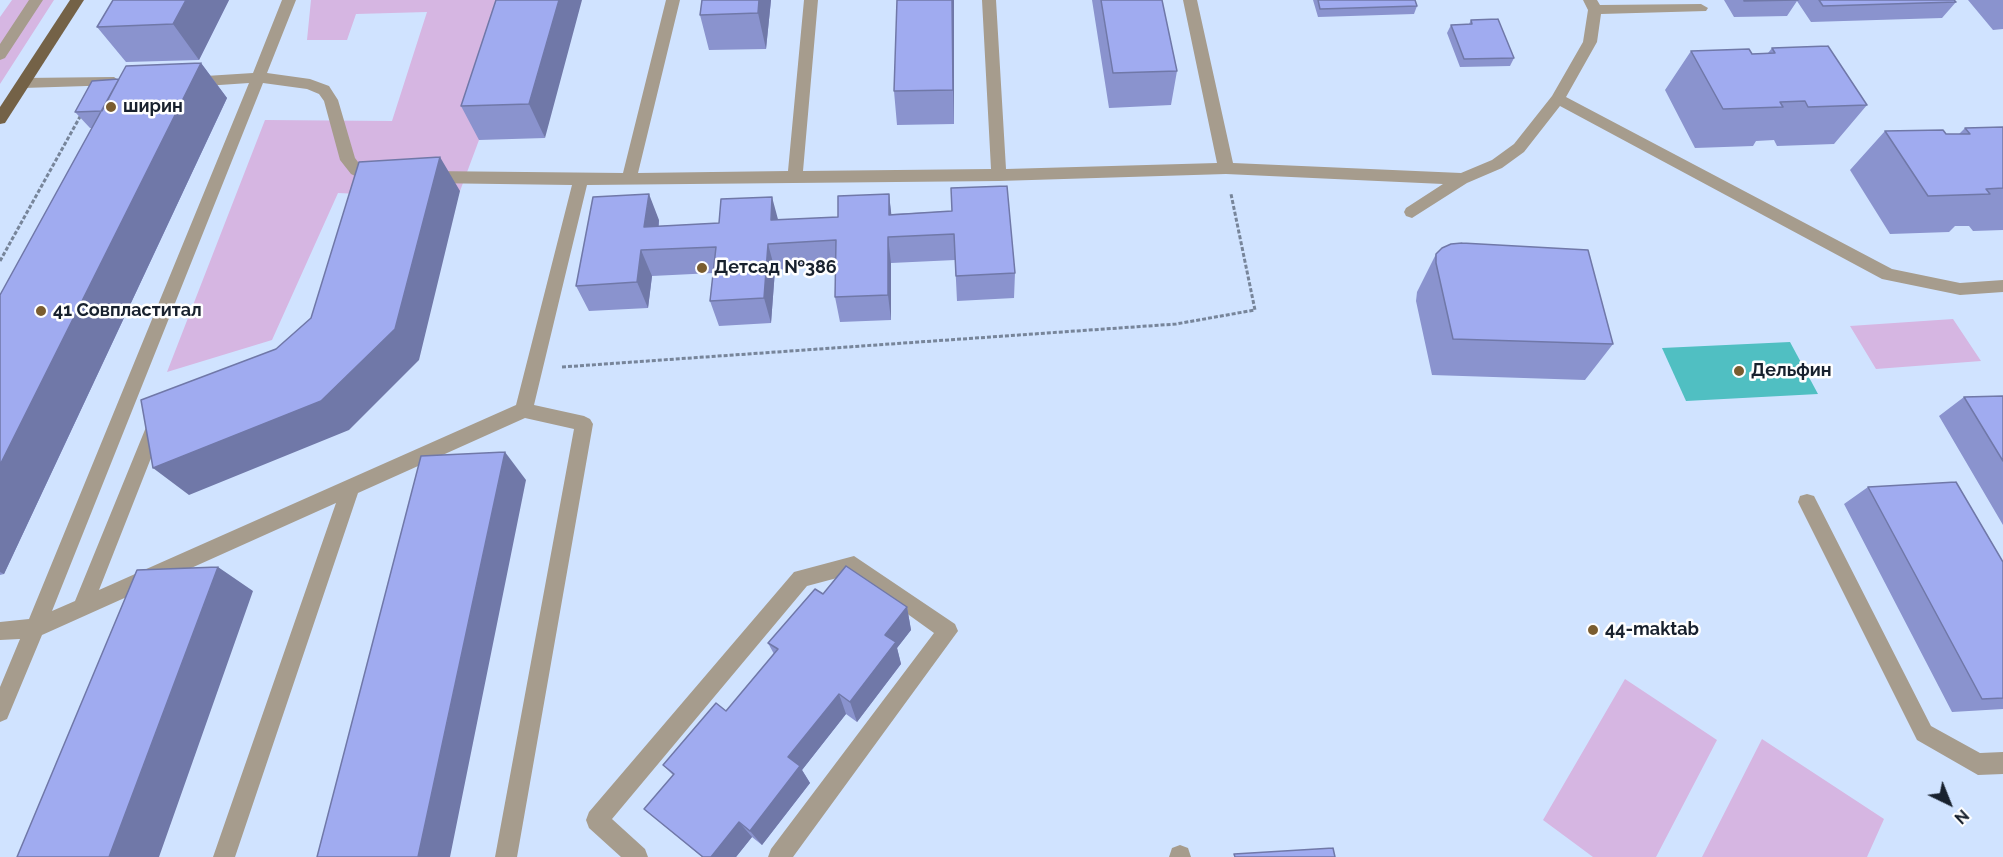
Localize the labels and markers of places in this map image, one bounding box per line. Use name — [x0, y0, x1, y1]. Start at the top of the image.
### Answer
place label: ширин — [123, 96, 183, 118]
marker: ширин — [104, 100, 118, 114]
place label: Детсад №386 — [714, 257, 837, 279]
marker: Детсад №386 — [695, 261, 709, 275]
place label: 41 Совпластитал — [53, 300, 202, 322]
marker: 41 Совпластитал — [34, 304, 48, 318]
place label: Дельфин — [1751, 360, 1832, 382]
marker: Дельфин — [1732, 364, 1746, 378]
place label: 44-maktab — [1605, 619, 1699, 641]
marker: 44-maktab — [1586, 623, 1600, 637]

